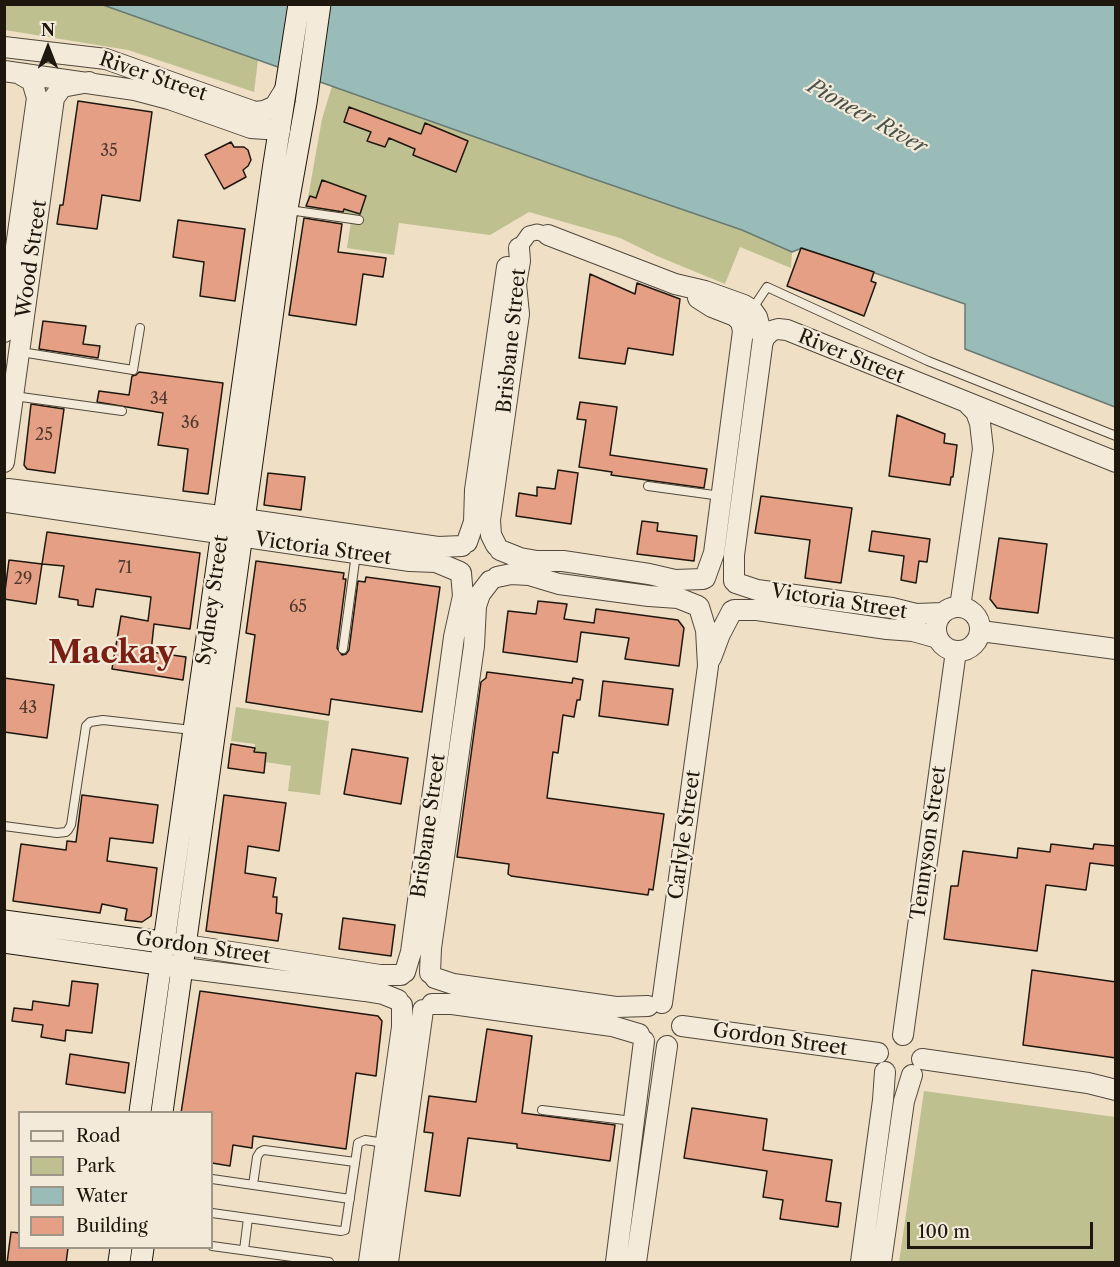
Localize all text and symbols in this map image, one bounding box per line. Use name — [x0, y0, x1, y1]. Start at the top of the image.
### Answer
north arrow — [18, 18, 78, 78]
text: N — [41, 20, 55, 40]
street label: River Street — [96, 47, 210, 107]
water label: Pioneer River — [803, 74, 931, 160]
house number: 35 — [100, 141, 118, 161]
street label: Wood Street — [12, 198, 52, 320]
street label: Brisbane Street — [492, 267, 532, 415]
street label: River Street — [794, 325, 908, 389]
house number: 34 — [150, 389, 168, 409]
house number: 36 — [181, 413, 199, 433]
house number: 25 — [35, 425, 53, 445]
street label: Victoria Street — [253, 528, 393, 570]
street label: Sydney Street — [192, 533, 234, 667]
house number: 71 — [118, 558, 132, 578]
house number: 29 — [14, 569, 32, 589]
street label: Victoria Street — [769, 579, 909, 625]
house number: 65 — [289, 597, 307, 617]
district label: Mackay — [48, 635, 176, 673]
house number: 43 — [19, 698, 37, 718]
street label: Brisbane Street — [407, 752, 451, 900]
street label: Tennyson Street — [906, 765, 952, 921]
street label: Carlyle Street — [664, 769, 706, 901]
street label: Gordon Street — [134, 927, 272, 969]
street label: Gordon Street — [711, 1019, 849, 1061]
legend — [18, 1111, 213, 1249]
text: Road — [76, 1125, 121, 1147]
text: Park — [76, 1155, 115, 1177]
text: Water — [76, 1185, 128, 1207]
scale bar — [910, 1210, 1096, 1248]
text: Building — [76, 1215, 148, 1237]
text: 100 m — [918, 1221, 970, 1243]

